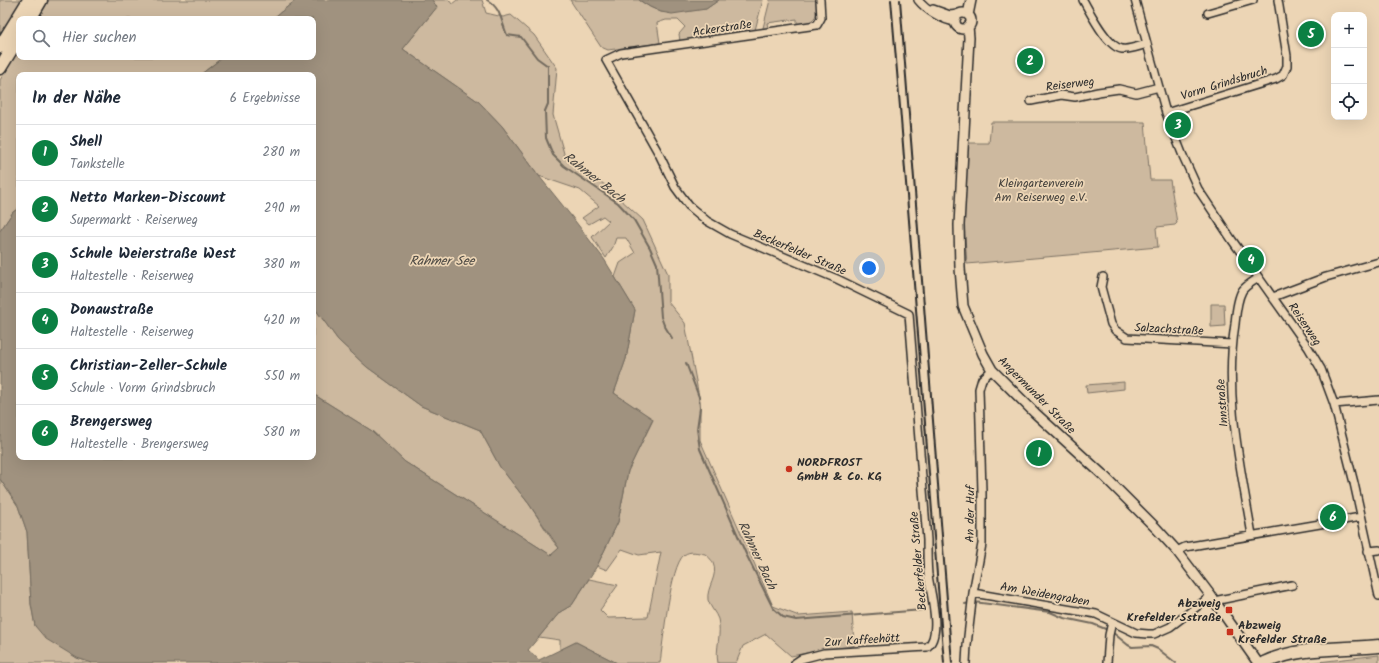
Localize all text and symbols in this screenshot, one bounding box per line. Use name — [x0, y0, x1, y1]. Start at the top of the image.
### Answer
map controls — [1331, 12, 1367, 120]
button: + — [1331, 12, 1367, 48]
street label: Ackerstraße — [691, 15, 753, 42]
search box — [16, 16, 316, 60]
pin: 5 — [1298, 19, 1324, 49]
text: Hier suchen — [62, 26, 136, 50]
icon: search — [30, 27, 52, 49]
pin: 2 — [1017, 46, 1043, 76]
button: − — [1331, 48, 1367, 84]
street label: Vorm Grindsbruch — [1179, 61, 1270, 106]
street label: Reiserweg — [1045, 72, 1096, 97]
button: locate — [1331, 84, 1367, 120]
text: In der Nähe — [32, 85, 121, 112]
text: 6 Ergebnisse — [230, 88, 300, 109]
pin: 3 — [1165, 110, 1191, 140]
text: Shell — [70, 130, 102, 154]
text: 1 — [43, 142, 47, 163]
text: 280 m — [263, 142, 300, 163]
water label: Rahmer Bach — [559, 147, 630, 210]
text: Tankstelle — [70, 154, 125, 175]
park label: Kleingartenverein Am Reiserweg e.V. — [995, 174, 1088, 207]
text: Netto Marken-Discount — [70, 186, 226, 210]
text: 2 — [41, 198, 49, 219]
text: 290 m — [264, 198, 300, 219]
text: Supermarkt · Reiserweg — [70, 210, 198, 231]
street label: Beckerfelder Straße — [750, 224, 850, 281]
text: Schule Weierstraße West — [70, 242, 236, 266]
pin: 4 — [1238, 245, 1264, 275]
water label: Rahmer See — [410, 251, 476, 272]
text: 3 — [41, 254, 49, 275]
text: 380 m — [263, 254, 300, 275]
your location — [859, 258, 879, 278]
text: Haltestelle · Reiserweg — [70, 266, 194, 287]
text: Donaustraße — [70, 298, 153, 322]
street label: Reiserweg — [1283, 299, 1326, 350]
text: 4 — [41, 310, 49, 331]
text: 420 m — [263, 310, 300, 331]
street label: Salzachstraße — [1134, 318, 1205, 341]
text: Haltestelle · Reiserweg — [70, 322, 194, 343]
street label: Angermunder Straße — [993, 352, 1080, 439]
text: Christian-Zeller-Schule — [70, 354, 227, 378]
text: 5 — [42, 366, 48, 387]
text: 550 m — [264, 366, 300, 387]
text: Schule · Vorm Grindsbruch — [70, 378, 216, 399]
street label: Innstraße — [1211, 378, 1234, 428]
text: Brengersweg — [70, 410, 153, 434]
text: 6 — [41, 422, 49, 443]
text: 580 m — [263, 422, 300, 443]
text: Haltestelle · Brengersweg — [70, 434, 209, 455]
pin: 1 — [1026, 438, 1052, 468]
place label: NORDFROST GmbH & Co. KG — [797, 453, 882, 486]
marker: NORDFROST GmbH & Co. KG — [784, 464, 794, 474]
street label: An der Huf — [961, 484, 981, 543]
pin: 6 — [1320, 502, 1346, 532]
street label: Beckerfelder Straße — [905, 510, 932, 611]
water label: Rahmer Bach — [732, 518, 782, 594]
street label: Am Weidengraben — [999, 577, 1091, 612]
place label: Abzweig Krefelder Sstraße — [1127, 594, 1221, 627]
marker: Abzweig Krefelder Sstraße — [1224, 605, 1234, 615]
place label: Abzweig Krefelder Straße — [1238, 616, 1327, 649]
marker: Abzweig Krefelder Straße — [1225, 627, 1235, 637]
street label: Zur Kaffeehött — [824, 628, 901, 653]

